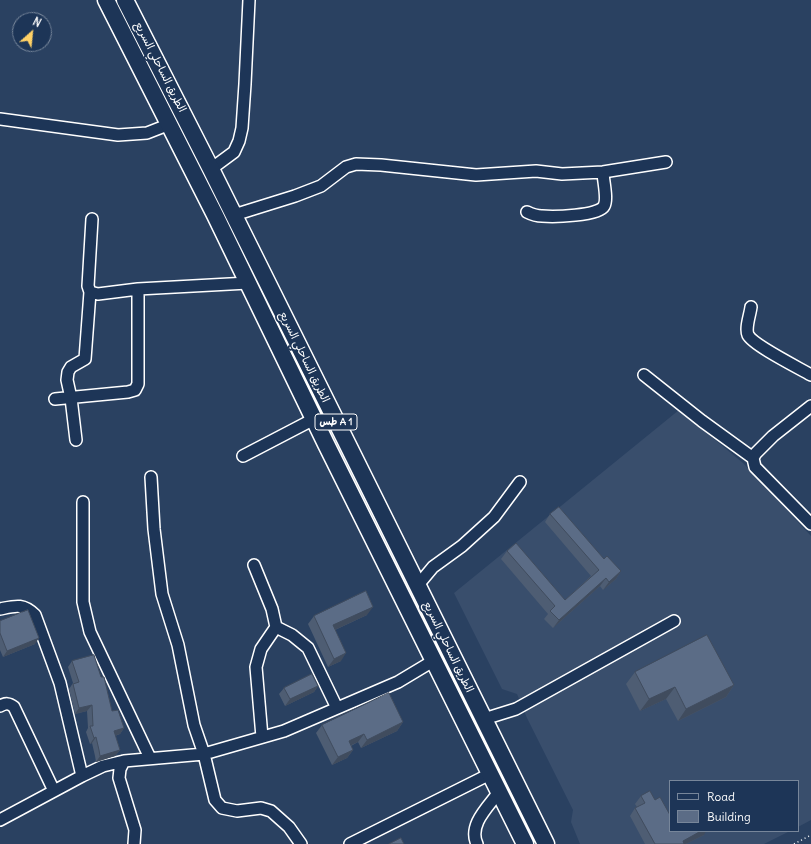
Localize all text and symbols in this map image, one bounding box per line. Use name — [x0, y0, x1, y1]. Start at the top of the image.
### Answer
north arrow — [12, 12, 52, 52]
text: N — [30, 14, 44, 30]
street label: الطريق الساحلي السريع — [131, 19, 189, 115]
street label: الطريق الساحلي السريع — [276, 309, 332, 405]
road number: طس A 1 — [315, 414, 357, 430]
street label: الطريق الساحلي السريع — [420, 599, 476, 695]
legend — [669, 780, 799, 832]
text: Road — [707, 789, 735, 804]
text: Building — [707, 809, 751, 824]

